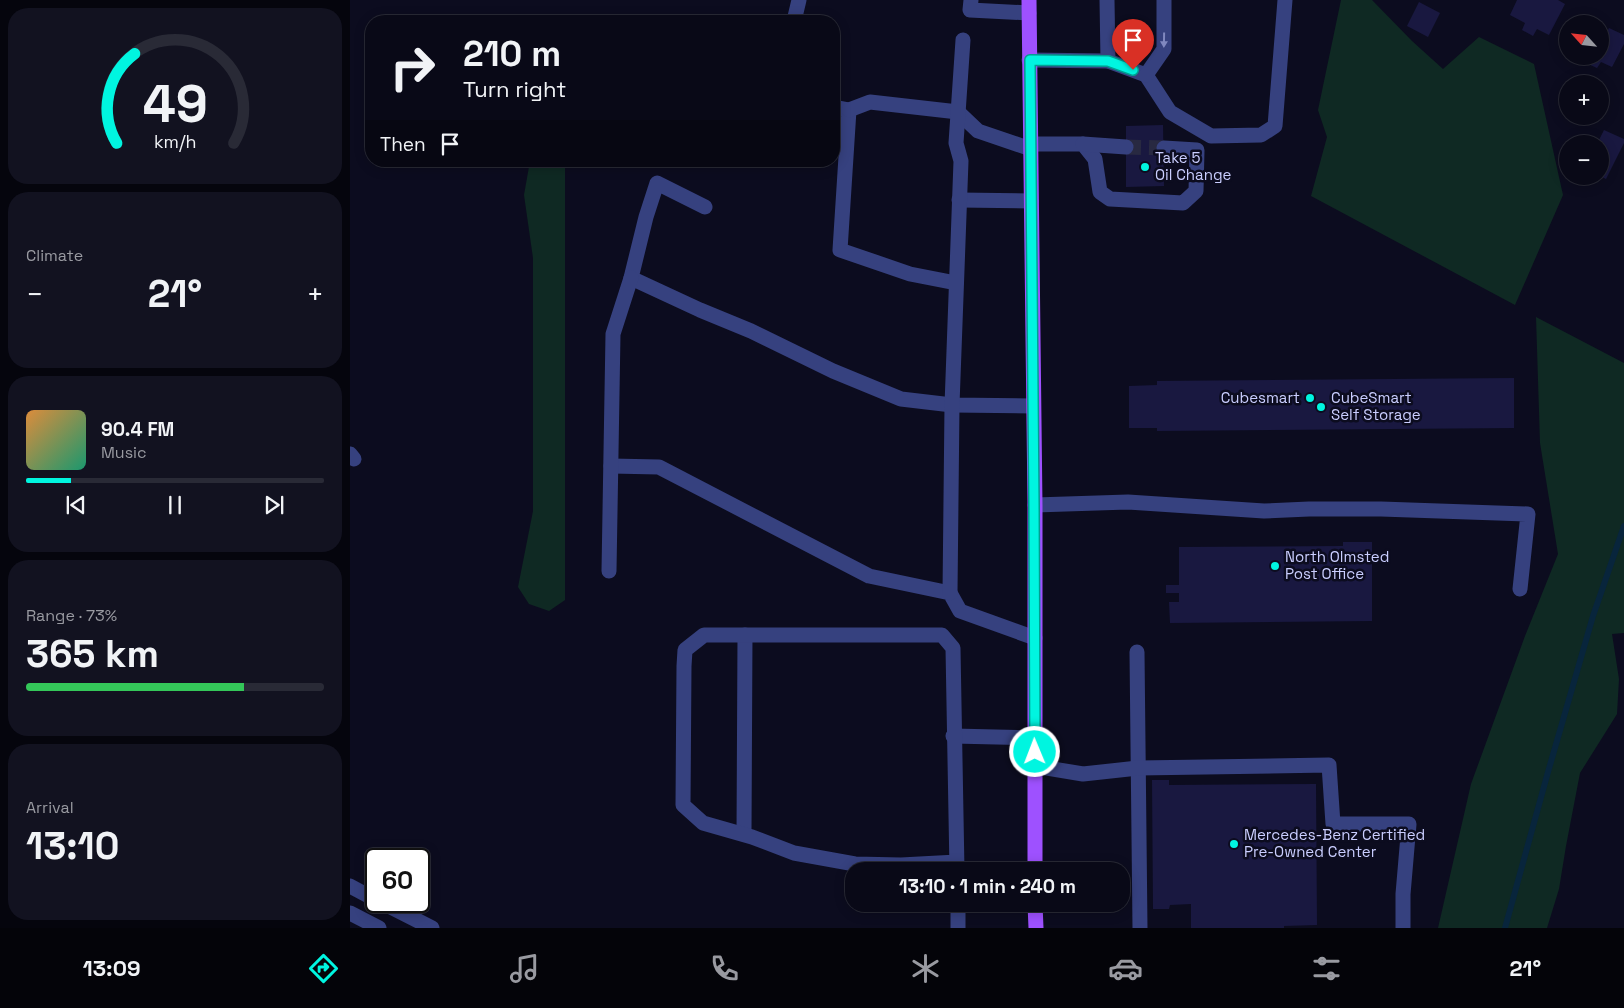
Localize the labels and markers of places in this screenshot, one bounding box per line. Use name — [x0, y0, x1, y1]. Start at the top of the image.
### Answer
pin — [1112, 19, 1154, 70]
place label: Take 5 Oil Change — [1155, 148, 1232, 184]
marker: Take 5 Oil Change — [1139, 161, 1151, 173]
place label: Cubesmart — [1221, 388, 1300, 407]
place label: CubeSmart Self Storage — [1331, 388, 1421, 424]
marker: Cubesmart — [1304, 392, 1316, 404]
marker: CubeSmart Self Storage — [1315, 401, 1327, 413]
place label: North Olmsted Post Office — [1285, 547, 1389, 583]
marker: North Olmsted Post Office — [1269, 560, 1281, 572]
place label: Mercedes-Benz Certified Pre-Owned Center — [1244, 825, 1425, 861]
marker: Mercedes-Benz Certified Pre-Owned Center — [1228, 838, 1240, 850]

